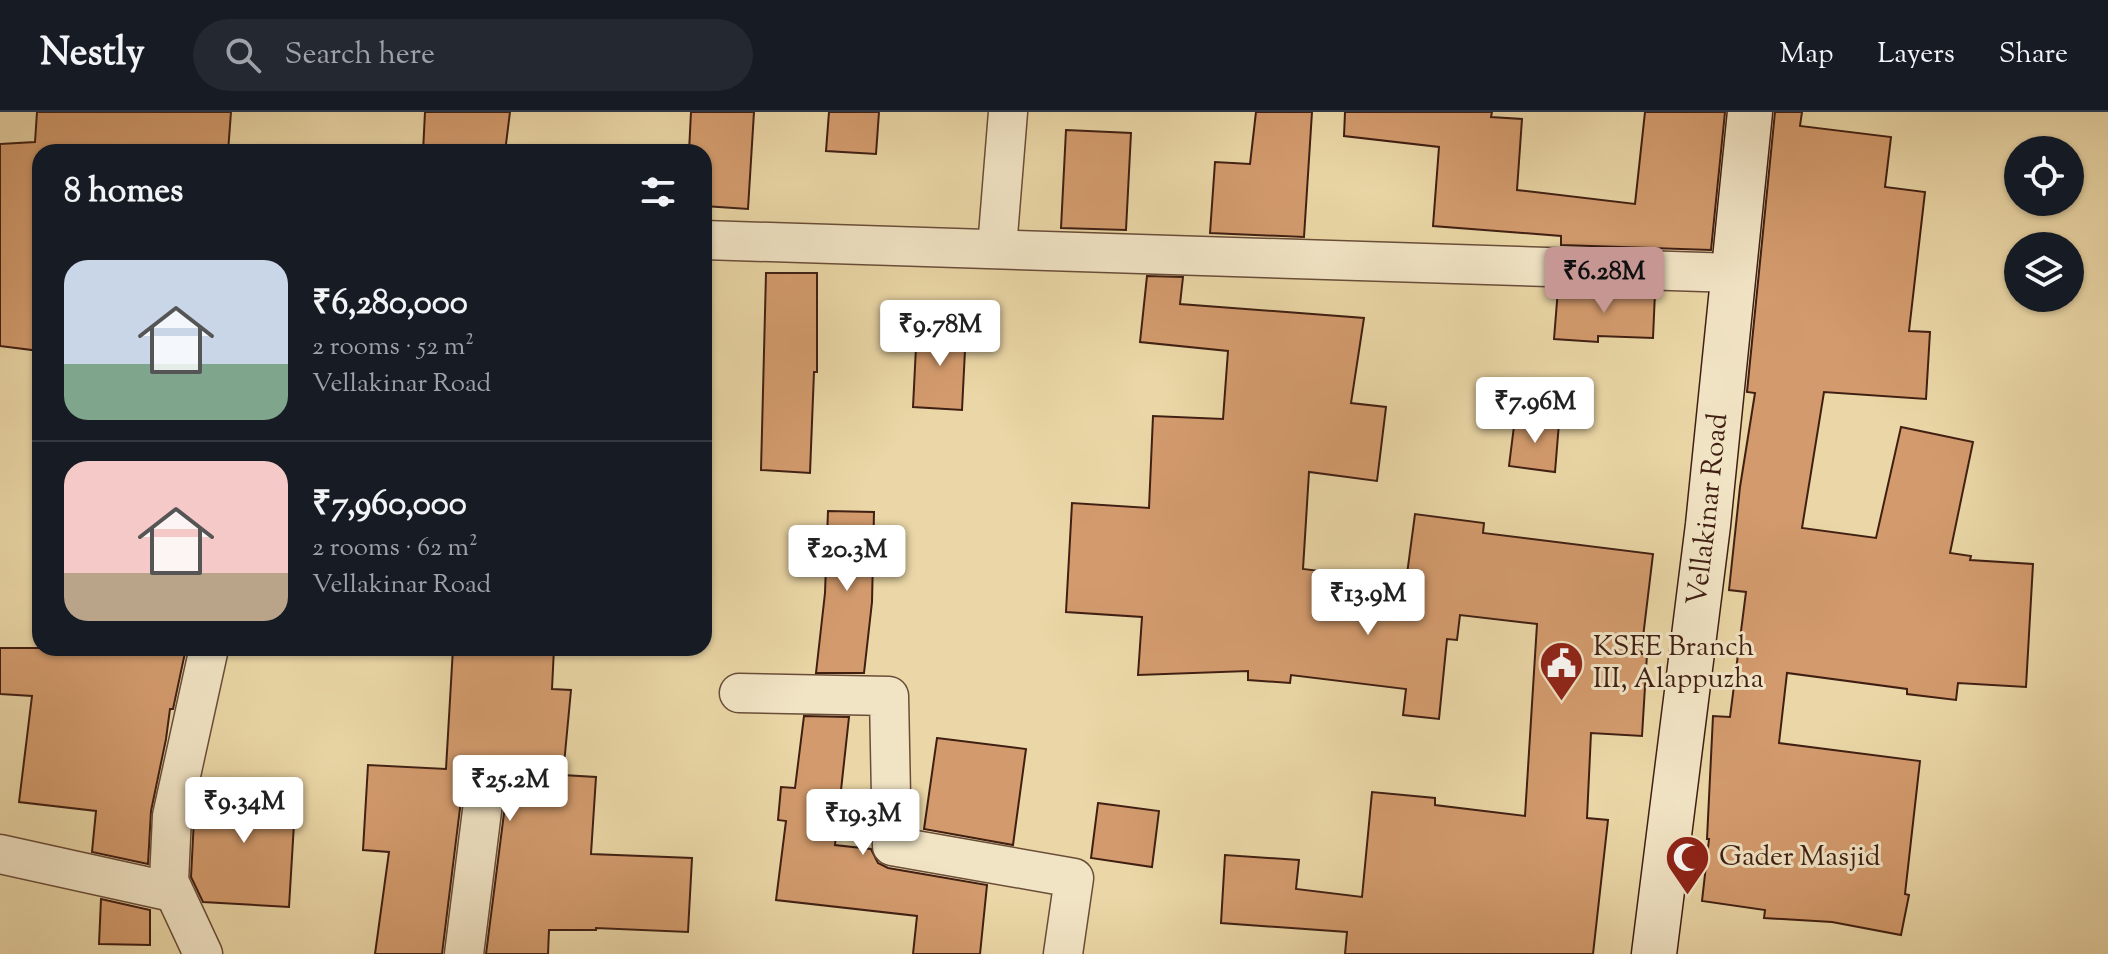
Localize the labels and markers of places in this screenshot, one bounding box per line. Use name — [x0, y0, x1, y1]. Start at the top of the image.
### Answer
pin: ₹6.28M — [1539, 247, 1669, 315]
pin: ₹9.78M — [875, 300, 1005, 368]
pin: ₹7.96M — [1470, 377, 1600, 445]
pin: ₹20.3M — [782, 525, 912, 593]
pin: ₹13.9M — [1303, 569, 1433, 637]
place label: KSFE Branch III, Alappuzha — [1593, 628, 1764, 700]
public building icon: KSFE Branch III, Alappuzha — [1538, 640, 1586, 703]
pin: ₹25.2M — [445, 755, 575, 823]
pin: ₹9.34M — [179, 777, 309, 845]
pin: ₹19.3M — [798, 789, 928, 857]
mosque icon: Gader Masjid — [1664, 834, 1712, 897]
place label: Gader Masjid — [1719, 838, 1881, 878]

